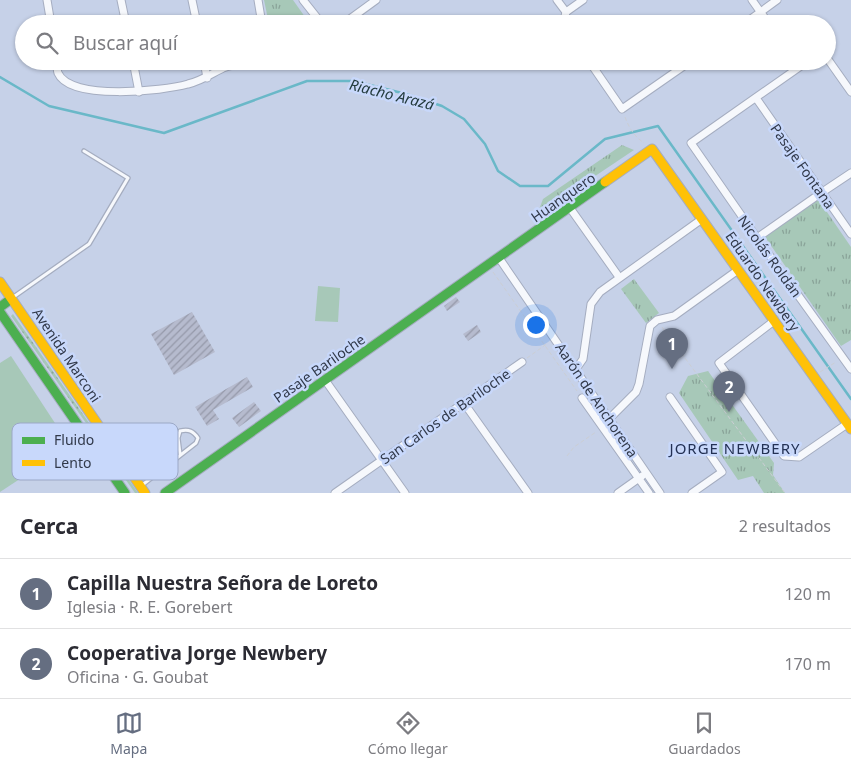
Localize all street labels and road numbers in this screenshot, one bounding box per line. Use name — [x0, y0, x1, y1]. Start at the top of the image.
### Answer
street label: Pasaje Fontana — [767, 120, 839, 212]
street label: Huanquero — [527, 168, 599, 226]
street label: Nicolás Roldán — [734, 211, 806, 301]
street label: Eduardo Newbery — [721, 227, 805, 335]
street label: Avenida Marconi — [28, 304, 106, 406]
street label: Pasaje Bariloche — [269, 329, 369, 407]
street label: Aarón de Anchorena — [552, 339, 642, 461]
street label: San Carlos de Bariloche — [376, 364, 514, 468]

